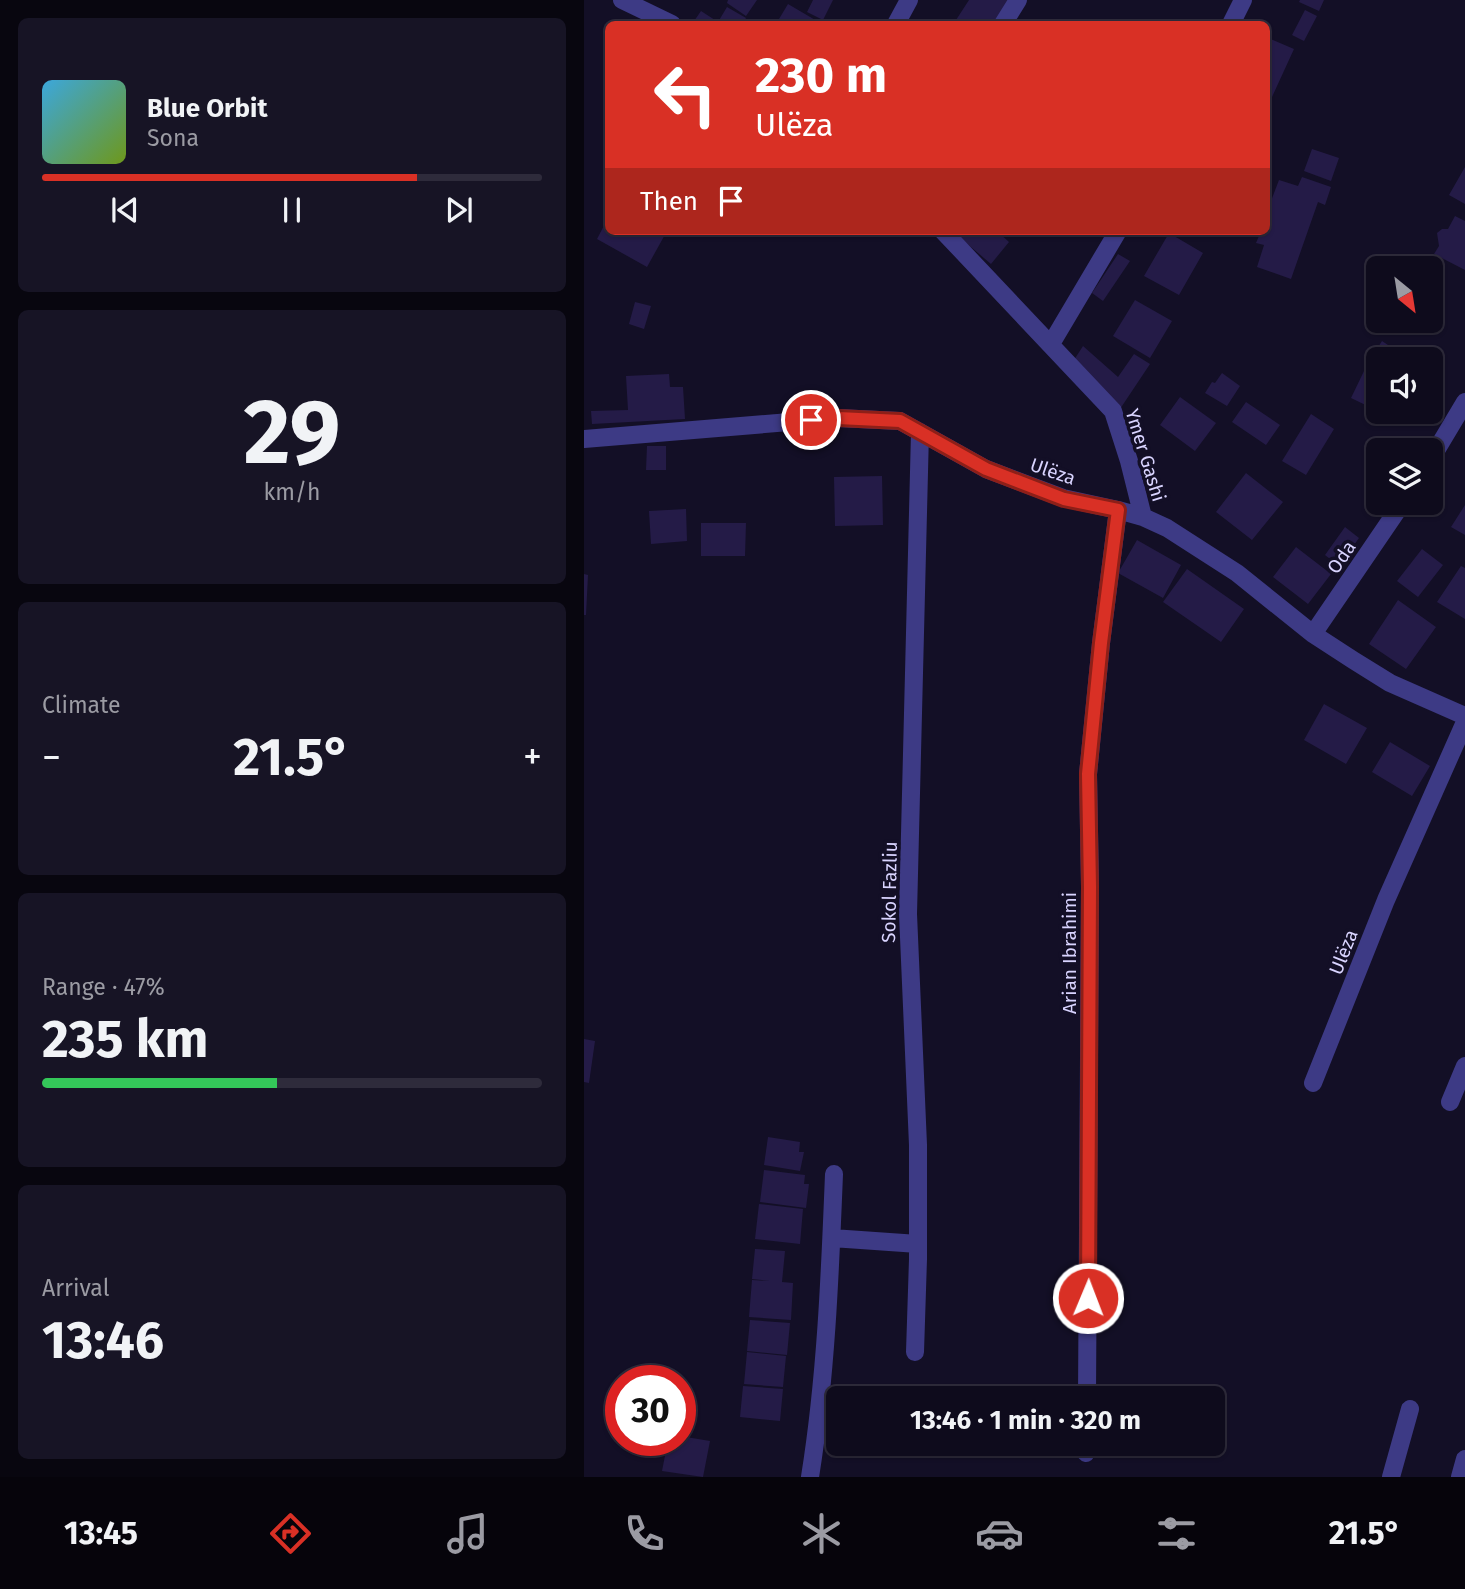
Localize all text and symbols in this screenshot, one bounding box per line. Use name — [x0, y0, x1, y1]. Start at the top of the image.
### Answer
text: 230 m — [755, 46, 887, 105]
icon: left — [640, 49, 731, 140]
text: Blue Orbit — [147, 93, 267, 124]
text: Ulëza — [755, 106, 834, 144]
text: Sona — [147, 124, 199, 152]
icon: arrive — [712, 182, 750, 220]
text: Then — [640, 186, 698, 217]
icon: previous — [106, 191, 144, 229]
icon: pause — [273, 191, 311, 229]
icon: next — [440, 191, 478, 229]
north arrow — [1366, 256, 1443, 332]
map controls — [1366, 256, 1443, 515]
button: sound — [1366, 347, 1443, 424]
text: 29 — [243, 378, 341, 487]
pin — [781, 390, 841, 450]
icon: arrive — [792, 401, 830, 439]
street label: Ymer Gashi — [1120, 406, 1171, 504]
button: layers — [1366, 438, 1443, 515]
street label: Ulëza — [1027, 453, 1079, 490]
text: km/h — [264, 478, 320, 506]
street label: Oda — [1322, 536, 1361, 578]
text: Climate — [42, 691, 121, 719]
text: 21.5° — [233, 726, 351, 789]
text: − — [42, 734, 61, 780]
text: + — [523, 734, 542, 780]
street label: Sokol Fazliu — [877, 841, 902, 943]
street label: Arian Ibrahimi — [1058, 892, 1081, 1014]
street label: Ulëza — [1324, 926, 1363, 978]
text: Range · 47% — [42, 973, 165, 1001]
text: 235 km — [42, 1008, 209, 1071]
position arrow — [1051, 1261, 1125, 1335]
text: Arrival — [42, 1274, 109, 1302]
text: 13:46 — [42, 1309, 164, 1372]
speed limit sign: 30 — [605, 1365, 696, 1456]
text: 13:46 · 1 min · 320 m — [910, 1405, 1141, 1436]
icon: directions — [266, 1509, 315, 1558]
icon: music — [443, 1509, 492, 1558]
icon: phone — [620, 1509, 669, 1558]
icon: climate — [797, 1509, 846, 1558]
icon: car — [975, 1509, 1024, 1558]
icon: filters — [1152, 1509, 1201, 1558]
text: 13:45 — [64, 1514, 138, 1552]
text: 21.5° — [1329, 1514, 1401, 1552]

